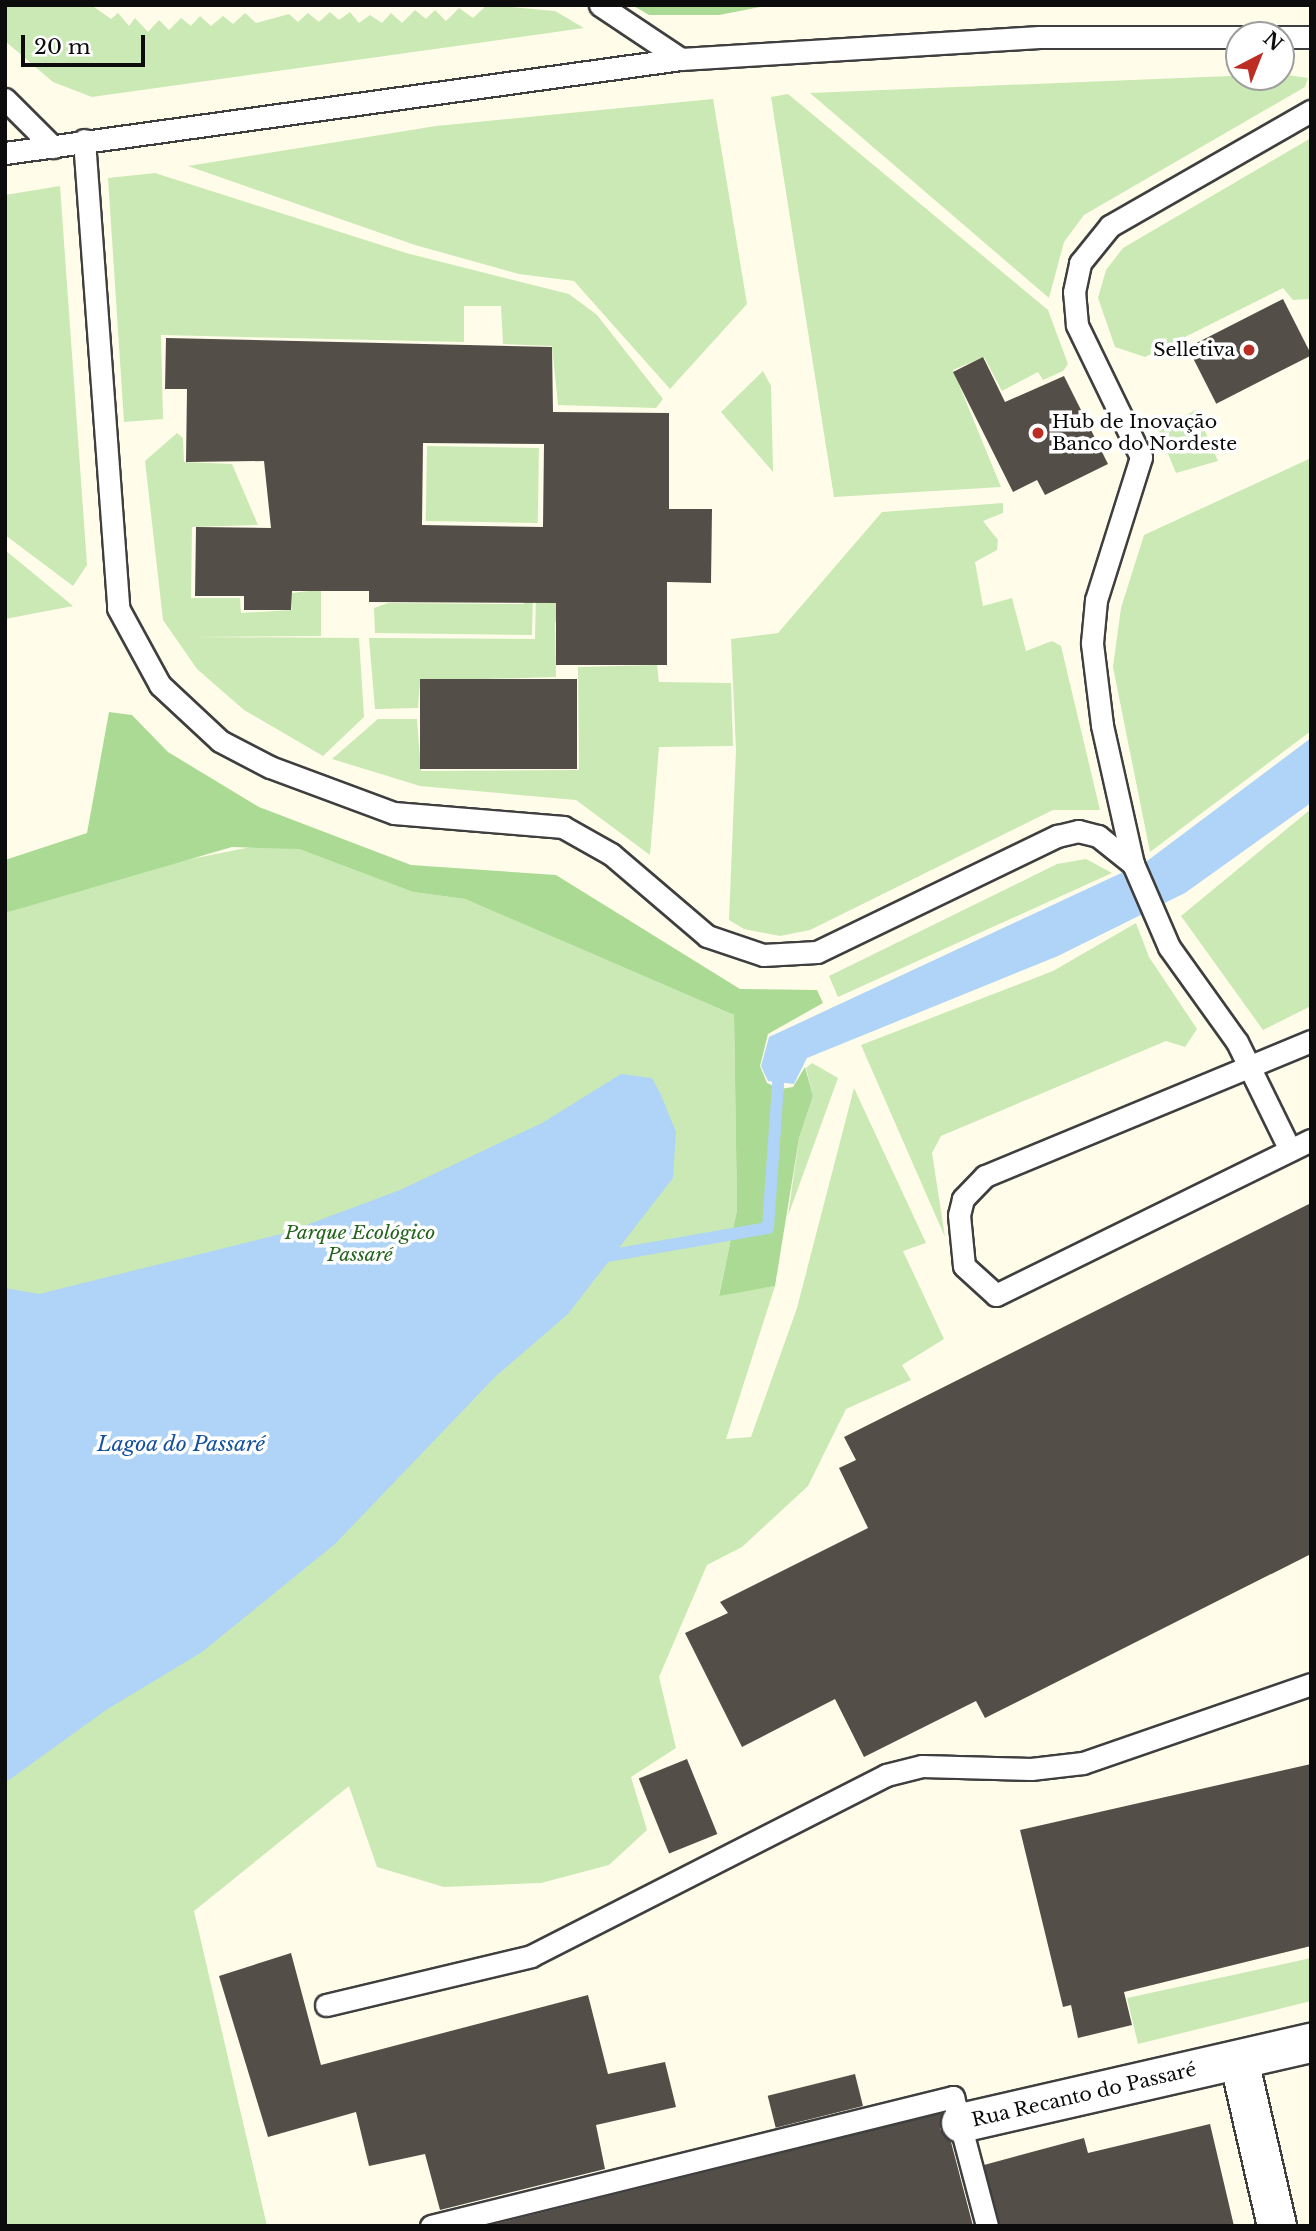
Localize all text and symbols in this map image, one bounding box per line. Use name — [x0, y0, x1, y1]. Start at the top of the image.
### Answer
scale bar — [24, 21, 149, 65]
north arrow — [1225, 21, 1295, 91]
text: N — [1259, 27, 1287, 56]
text: 20 m — [34, 34, 91, 60]
place label: Selletiva — [1153, 339, 1235, 361]
marker: Selletiva — [1241, 342, 1257, 358]
place label: Hub de Inovação Banco do Nordeste — [1052, 411, 1237, 455]
marker: Hub de Inovação Banco do Nordeste — [1030, 425, 1046, 441]
park label: Parque Ecológico Passaré — [285, 1222, 435, 1266]
water label: Lagoa do Passaré — [97, 1431, 265, 1457]
street label: Rua Recanto do Passaré — [969, 2058, 1199, 2132]

